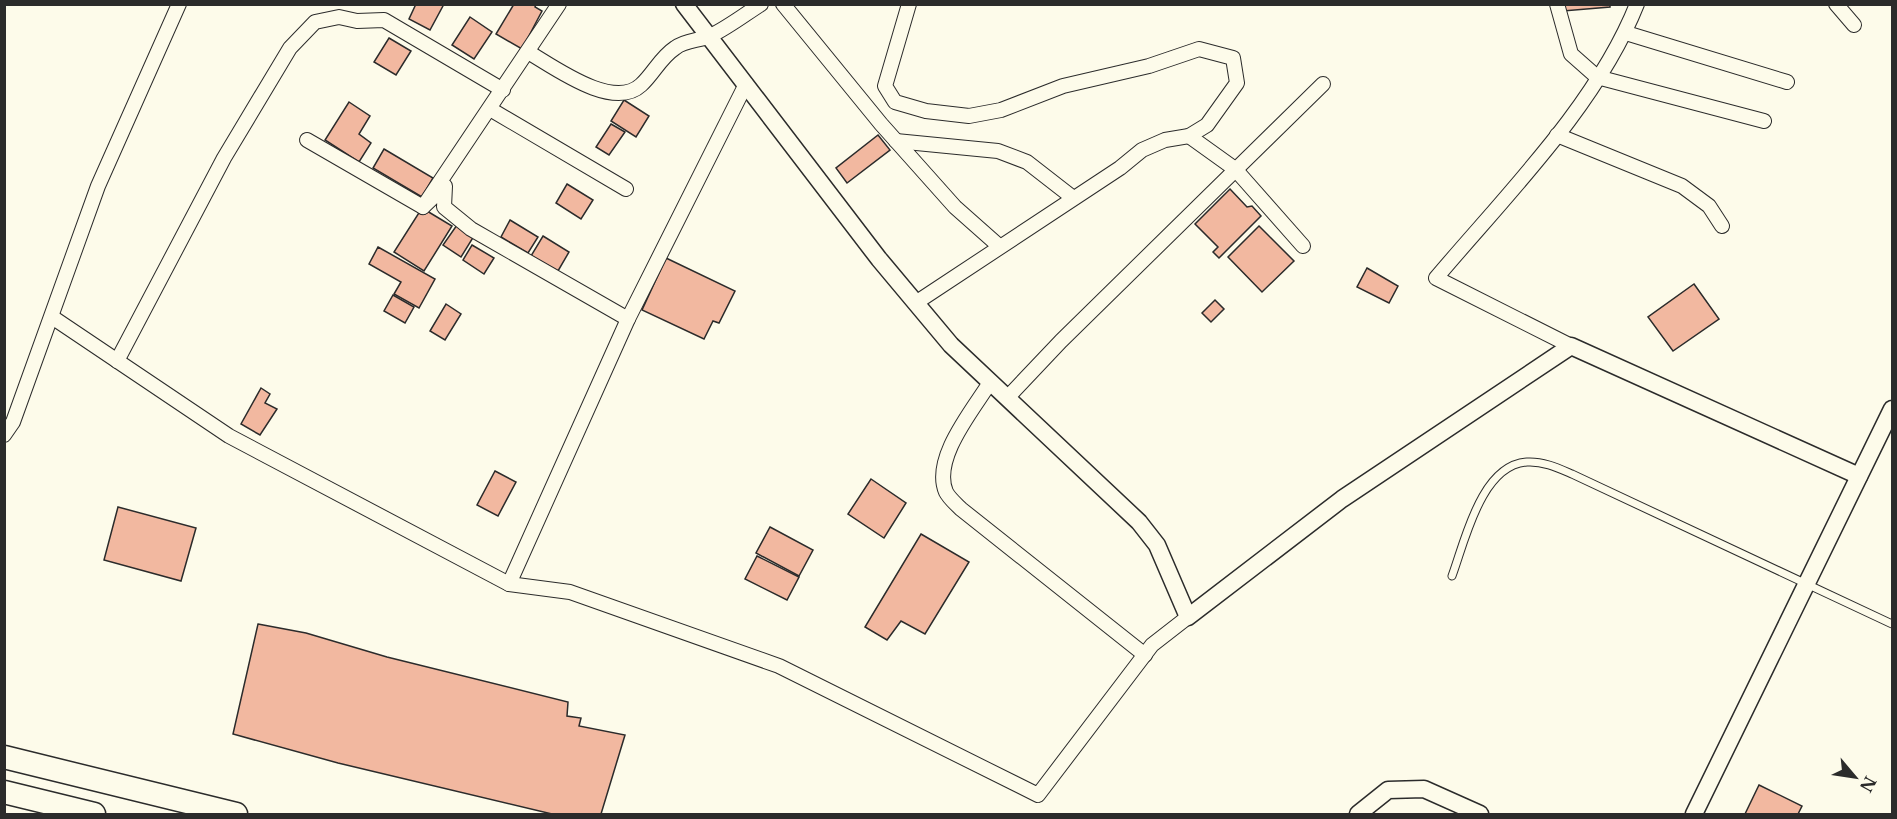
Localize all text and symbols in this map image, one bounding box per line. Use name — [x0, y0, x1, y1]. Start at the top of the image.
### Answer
north arrow — [1825, 747, 1885, 807]
text: N — [1856, 773, 1881, 796]

